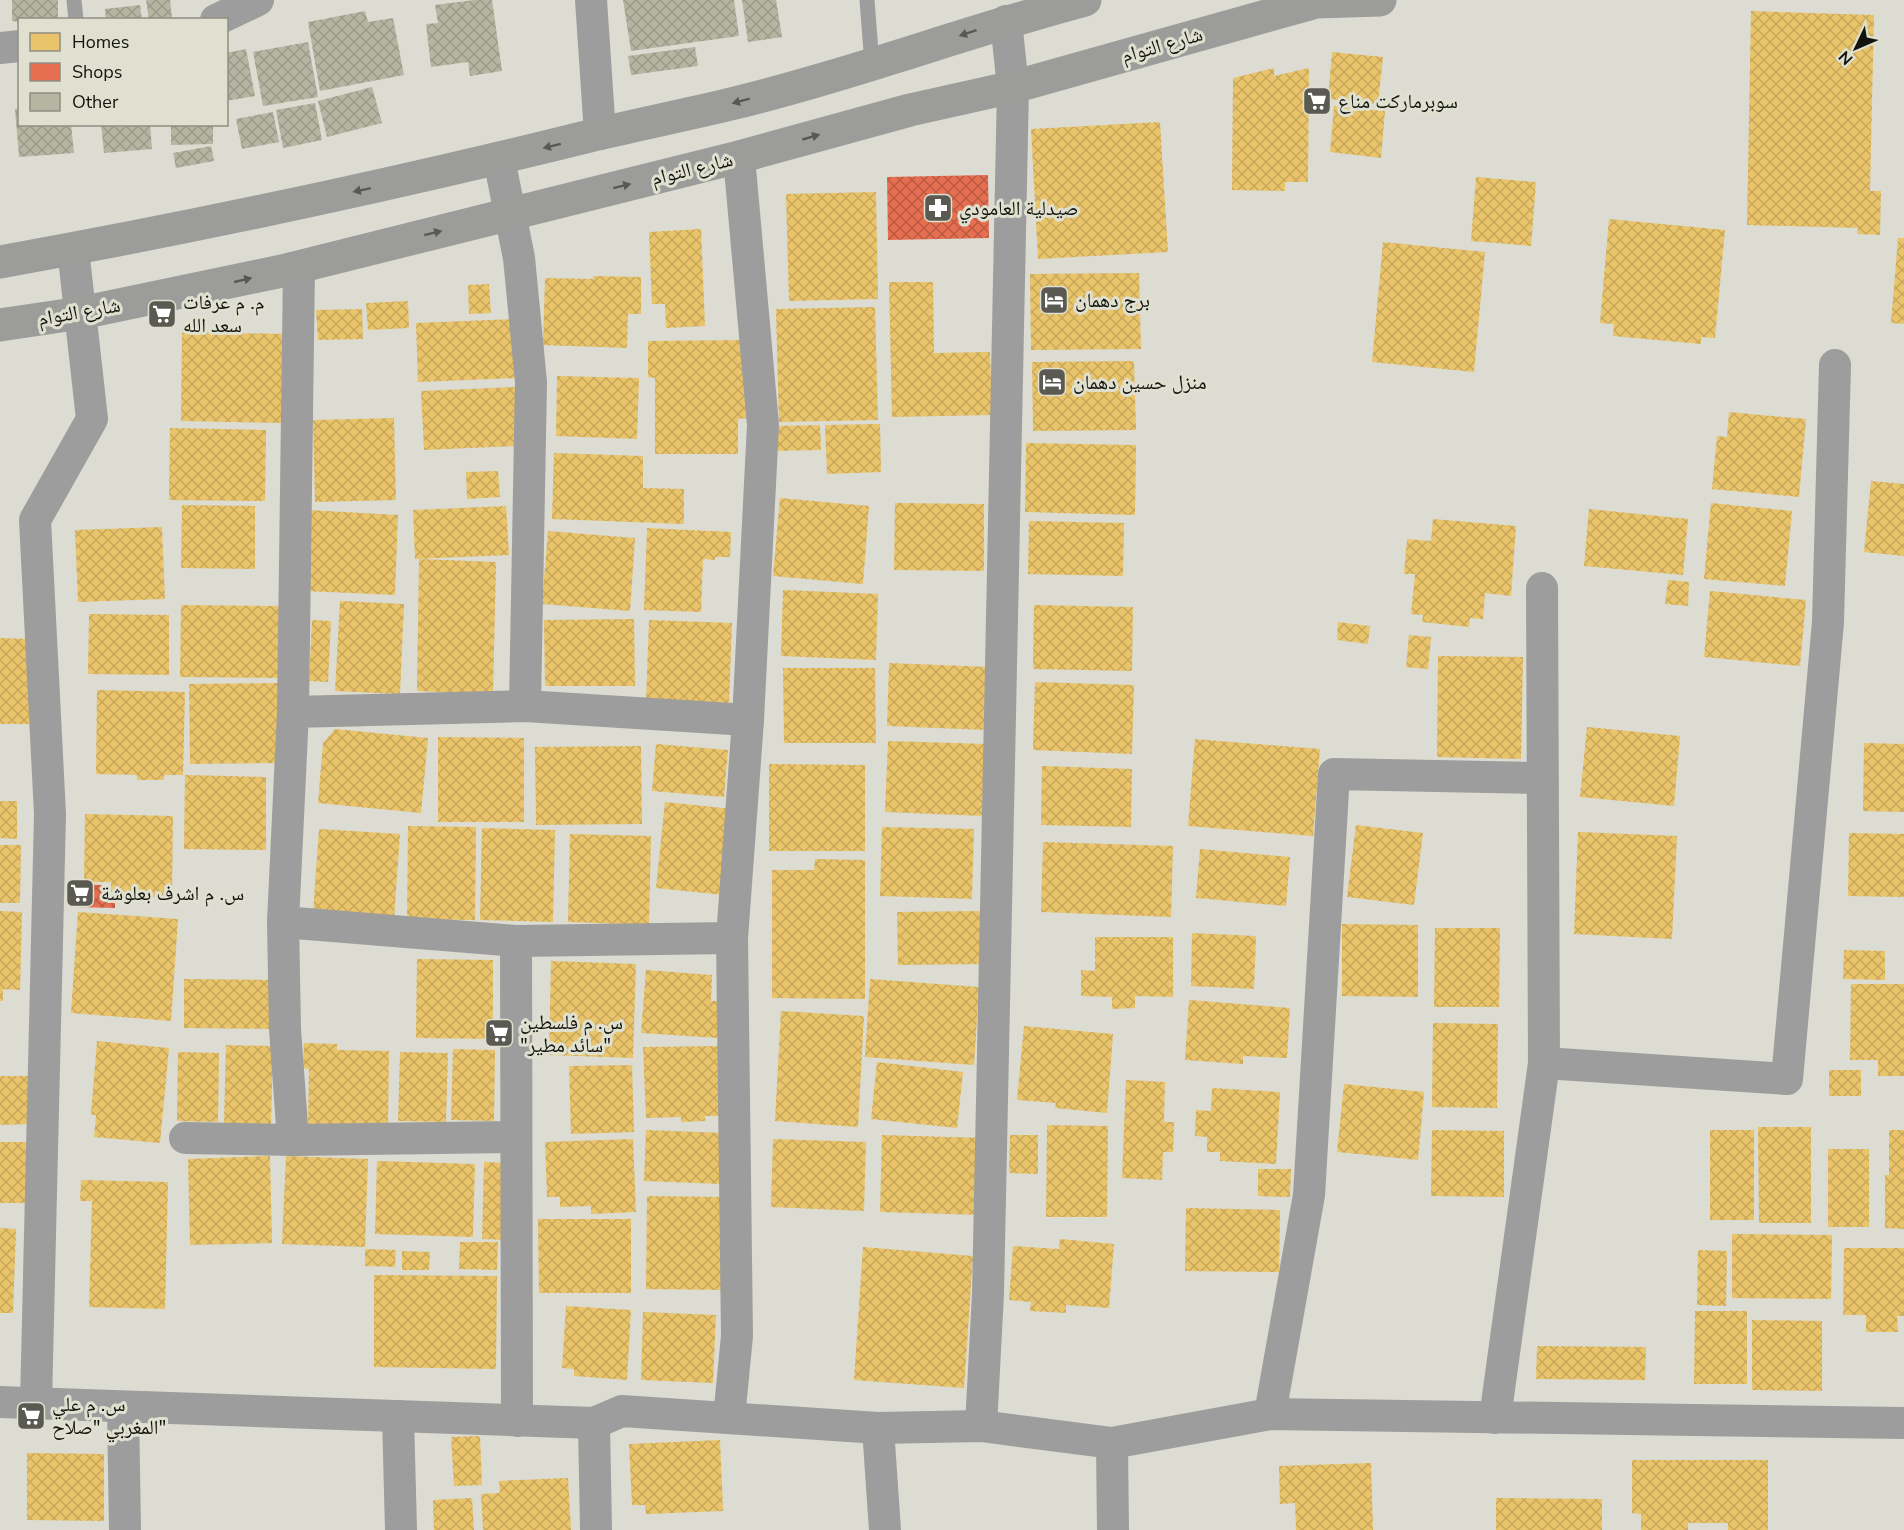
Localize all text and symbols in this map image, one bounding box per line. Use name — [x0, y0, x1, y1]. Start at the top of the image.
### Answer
legend — [18, 18, 228, 126]
north arrow — [1826, 18, 1886, 78]
street label: شارع التوام — [1118, 21, 1206, 69]
one-way arrow — [959, 29, 977, 39]
text: Homes — [72, 30, 129, 54]
text: N — [1834, 46, 1858, 70]
text: Shops — [72, 60, 122, 84]
supermarket icon: سوبرماركت مناع — [1301, 85, 1333, 117]
place label: سوبرماركت مناع — [1338, 88, 1458, 115]
text: Other — [72, 90, 119, 114]
one-way arrow — [732, 97, 750, 106]
one-way arrow — [801, 132, 820, 142]
one-way arrow — [542, 142, 560, 151]
street label: شارع التوام — [648, 146, 736, 192]
one-way arrow — [613, 180, 631, 190]
one-way arrow — [353, 186, 371, 196]
pharmacy icon: صيدلية العامودي — [922, 192, 954, 224]
place label: صيدلية العامودي — [959, 195, 1078, 224]
one-way arrow — [423, 228, 442, 238]
one-way arrow — [234, 275, 253, 284]
hotel icon: برج دهمان — [1038, 284, 1070, 316]
place label: برج دهمان — [1075, 287, 1150, 314]
place label: م. م عرفات سعد الله — [183, 289, 264, 339]
street label: شارع التوام — [36, 291, 122, 333]
supermarket icon: م. م عرفات سعد الله — [146, 298, 178, 330]
hotel icon: منزل حسين دهمان — [1036, 366, 1068, 398]
place label: منزل حسين دهمان — [1073, 369, 1207, 396]
supermarket icon: س. م اشرف بعلوشة — [64, 877, 96, 909]
place label: س. م اشرف بعلوشة — [101, 880, 244, 907]
place label: س. م فلسطين "سائد مطير" — [520, 1009, 623, 1059]
supermarket icon: س. م فلسطين "سائد مطير" — [483, 1017, 515, 1049]
place label: س. م علي المغربي "صلاح" — [52, 1391, 166, 1443]
supermarket icon: س. م علي المغربي "صلاح" — [15, 1400, 47, 1432]

